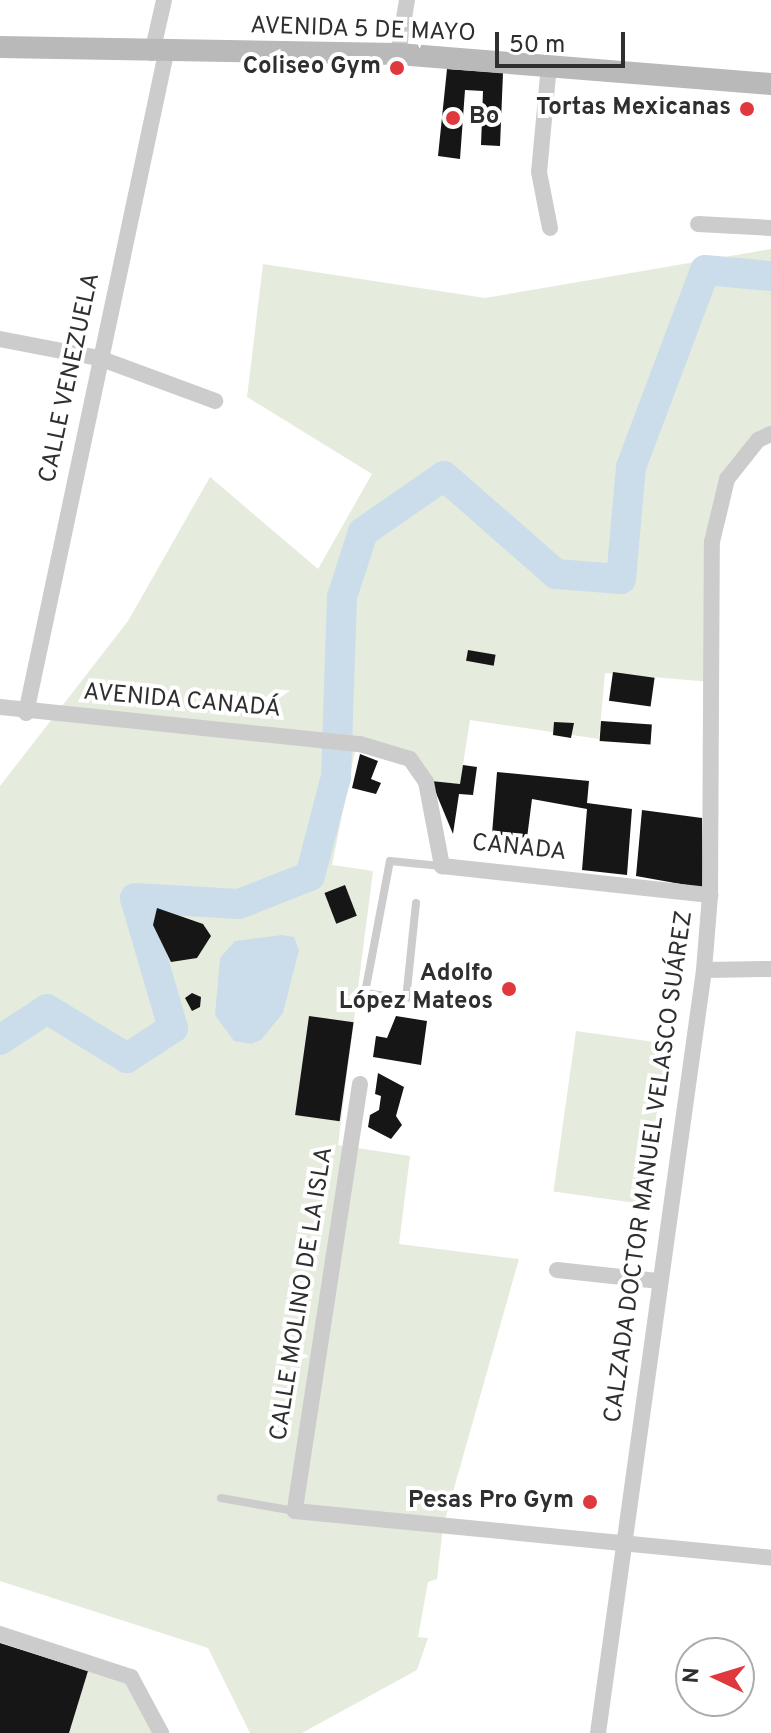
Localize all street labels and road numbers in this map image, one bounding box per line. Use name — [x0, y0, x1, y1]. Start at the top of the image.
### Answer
street label: AVENIDA 5 DE MAYO — [249, 13, 477, 49]
street label: CALLE VENEZUELA — [35, 270, 107, 486]
street label: AVENIDA CANADÁ — [82, 679, 282, 725]
street label: CANADA — [470, 830, 568, 868]
street label: CALZADA DOCTOR MANUEL VELASCO SUÁREZ — [600, 908, 700, 1426]
street label: CALLE MOLINO DE LA ISLA — [265, 1145, 341, 1443]

